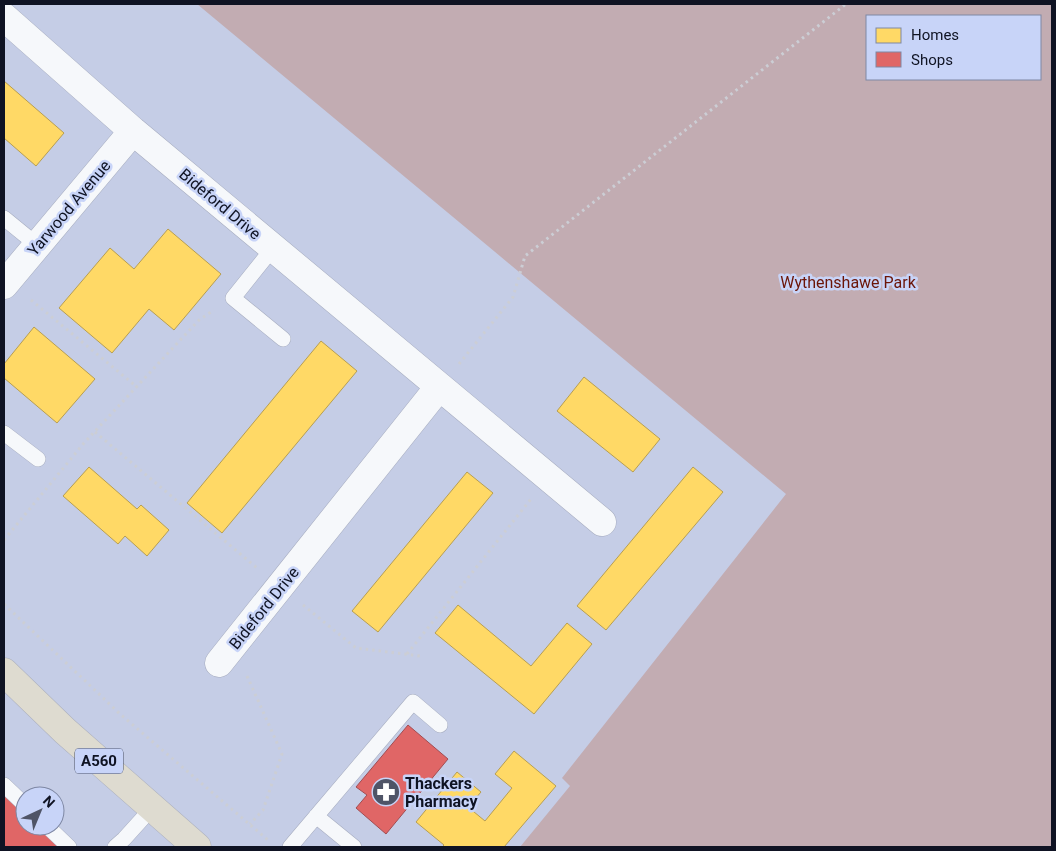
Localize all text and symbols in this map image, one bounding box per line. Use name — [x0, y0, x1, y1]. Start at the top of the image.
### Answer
legend — [866, 15, 1041, 80]
text: Homes — [911, 26, 959, 44]
text: Shops — [911, 51, 953, 69]
street label: Yarwood Avenue — [24, 156, 114, 260]
street label: Bideford Drive — [175, 164, 265, 244]
park label: Wythenshawe Park — [780, 273, 917, 292]
street label: Bideford Drive — [225, 563, 303, 653]
road number: A560 — [75, 748, 123, 774]
place label: Thackers Pharmacy — [405, 774, 478, 811]
pharmacy icon: Thackers Pharmacy — [371, 777, 401, 807]
north arrow — [15, 786, 65, 836]
text: N — [40, 792, 58, 811]

